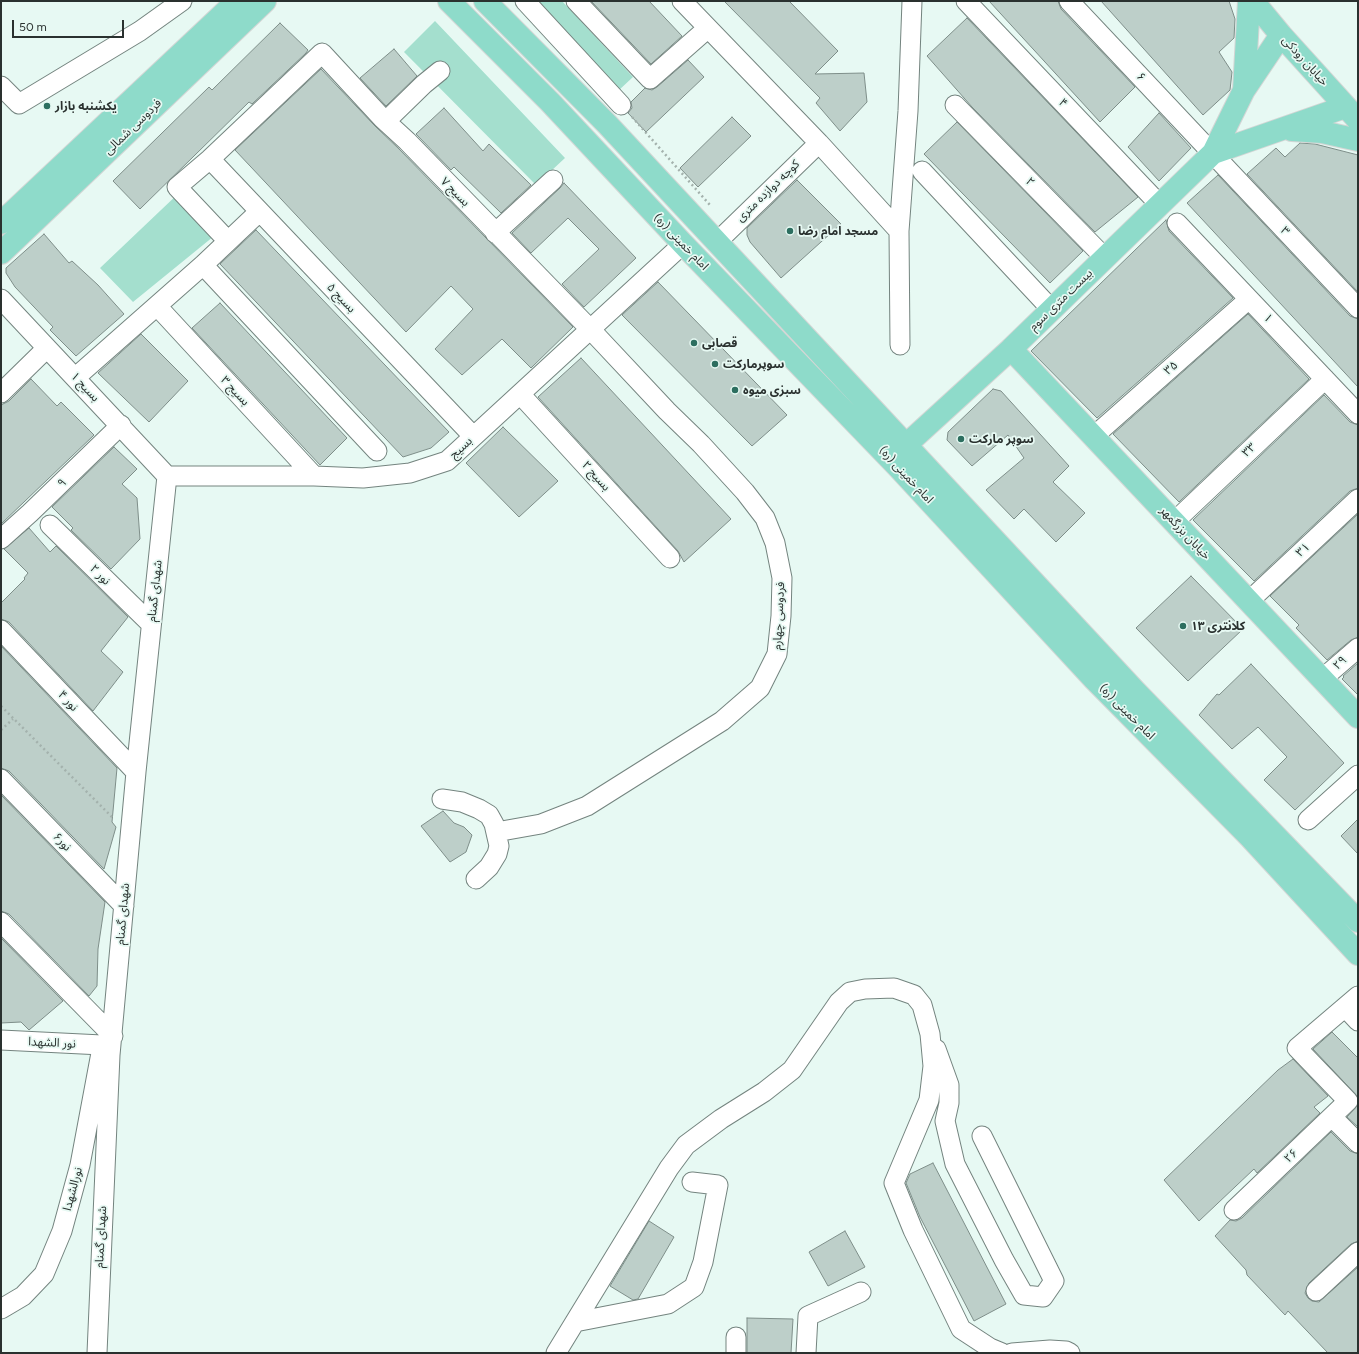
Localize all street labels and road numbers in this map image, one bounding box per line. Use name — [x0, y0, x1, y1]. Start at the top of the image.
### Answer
street label: خیابان رودکی — [1279, 33, 1331, 89]
street label: ۶ — [1133, 70, 1149, 84]
street label: فردوسی شمالی — [101, 96, 165, 158]
street label: ۴ — [1055, 96, 1071, 110]
street label: کوچه دوازده متری — [733, 157, 803, 225]
street label: بسیج ۷ — [437, 174, 473, 210]
street label: ۲ — [1022, 174, 1038, 190]
street label: امام خمینی (ره) — [650, 211, 712, 273]
street label: ۳ — [1277, 224, 1293, 238]
street label: بیست متری سوم — [1026, 266, 1096, 334]
street label: بسیج ۵ — [323, 280, 359, 316]
street label: ۱ — [1260, 311, 1276, 325]
street label: ۳۵ — [1161, 358, 1181, 378]
street label: بسیج ۱ — [68, 369, 102, 405]
street label: بسیج ۳ — [218, 373, 252, 409]
street label: بسیج — [447, 434, 475, 462]
street label: ۳۳ — [1239, 440, 1259, 460]
street label: امام خمینی (ره) — [876, 443, 936, 507]
street label: بسیج ۲ — [579, 458, 613, 494]
street label: ۹ — [55, 475, 69, 491]
street label: خیابان بزرگمهر — [1157, 503, 1213, 563]
street label: ۳۱ — [1293, 540, 1313, 560]
street label: شهدای گمنام — [145, 559, 165, 623]
street label: نور ۲ — [87, 562, 113, 588]
street label: فردوسی چهارم — [770, 581, 788, 651]
street label: ۲۹ — [1330, 653, 1350, 673]
street label: امام خمینی (ره) — [1096, 681, 1158, 743]
street label: نور ۴ — [55, 688, 81, 714]
street label: نور۶ — [50, 830, 74, 854]
street label: شهدای گمنام — [113, 882, 133, 946]
street label: نور الشهدا — [28, 1035, 76, 1051]
street label: ۲۶ — [1281, 1146, 1301, 1166]
street label: نورالشهدا — [60, 1166, 86, 1212]
street label: شهدای گمنام — [92, 1206, 110, 1268]

